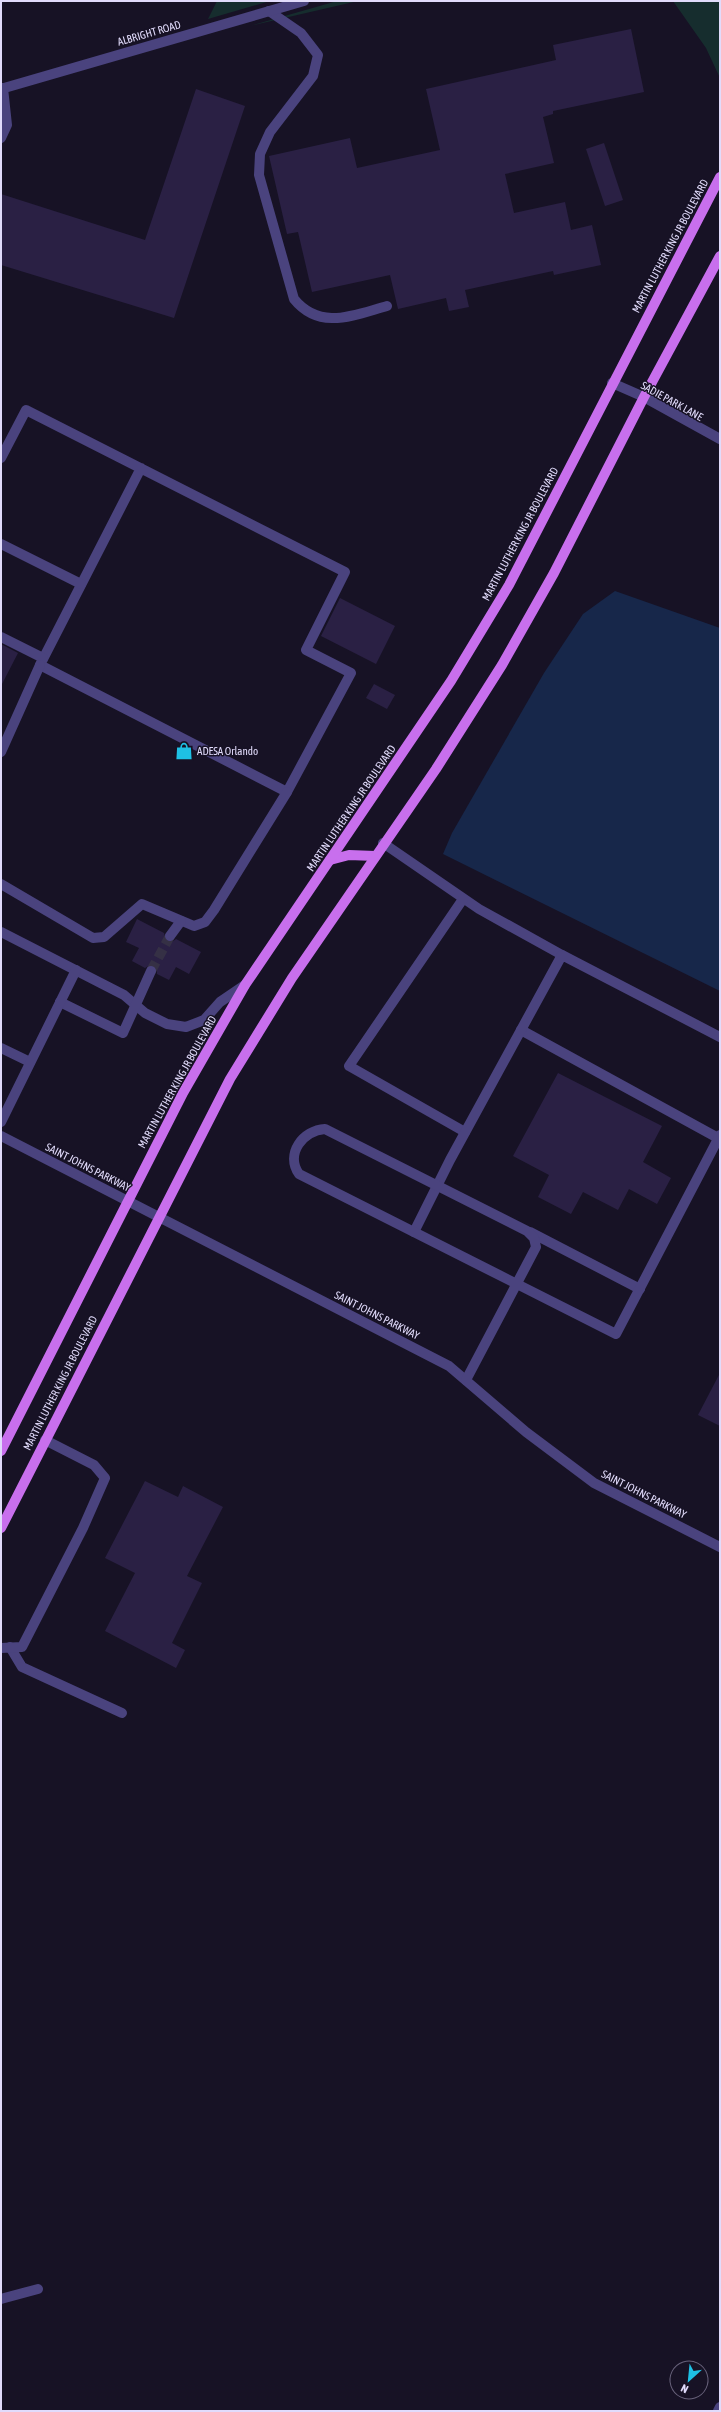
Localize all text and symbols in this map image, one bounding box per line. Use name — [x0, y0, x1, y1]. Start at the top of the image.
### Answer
street label: ALBRIGHT ROAD — [116, 18, 182, 48]
street label: MARTIN LUTHER KING JR BOULEVARD — [630, 177, 710, 315]
street label: SADIE PARK LANE — [639, 379, 705, 423]
street label: MARTIN LUTHER KING JR BOULEVARD — [480, 465, 560, 603]
shop icon: ADESA Orlando — [174, 741, 194, 761]
street label: MARTIN LUTHER KING JR BOULEVARD — [304, 743, 398, 873]
place label: ADESA Orlando — [197, 745, 258, 757]
street label: MARTIN LUTHER KING JR BOULEVARD — [136, 1014, 218, 1150]
street label: SAINT JOHNS PARKWAY — [44, 1140, 132, 1194]
street label: SAINT JOHNS PARKWAY — [333, 1288, 421, 1342]
street label: MARTIN LUTHER KING JR BOULEVARD — [21, 1314, 99, 1452]
street label: SAINT JOHNS PARKWAY — [600, 1467, 688, 1521]
north arrow — [669, 2360, 709, 2400]
text: N — [679, 2382, 690, 2396]

